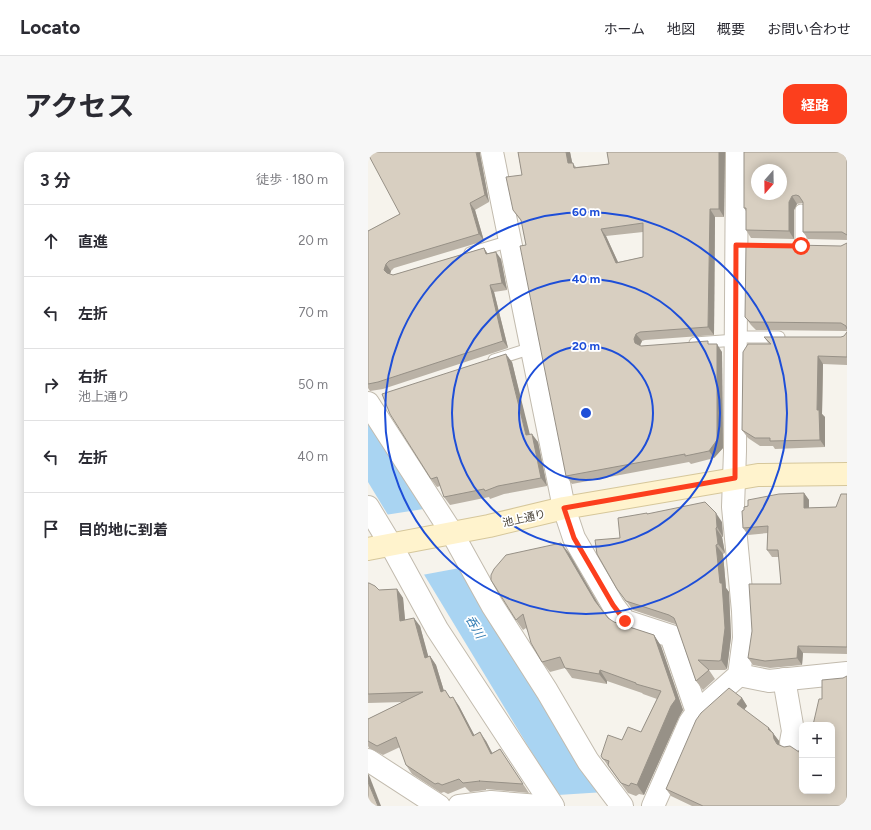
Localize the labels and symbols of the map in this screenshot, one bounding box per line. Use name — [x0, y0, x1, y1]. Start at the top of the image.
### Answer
north arrow — [751, 164, 787, 200]
text: 60 m — [572, 205, 600, 219]
route start — [792, 237, 810, 255]
text: 40 m — [572, 272, 600, 286]
text: 20 m — [572, 339, 600, 353]
centre of rings — [579, 406, 593, 420]
street label: 池上通り — [501, 507, 547, 530]
route end — [616, 612, 634, 630]
water label: 呑川 — [463, 613, 488, 643]

